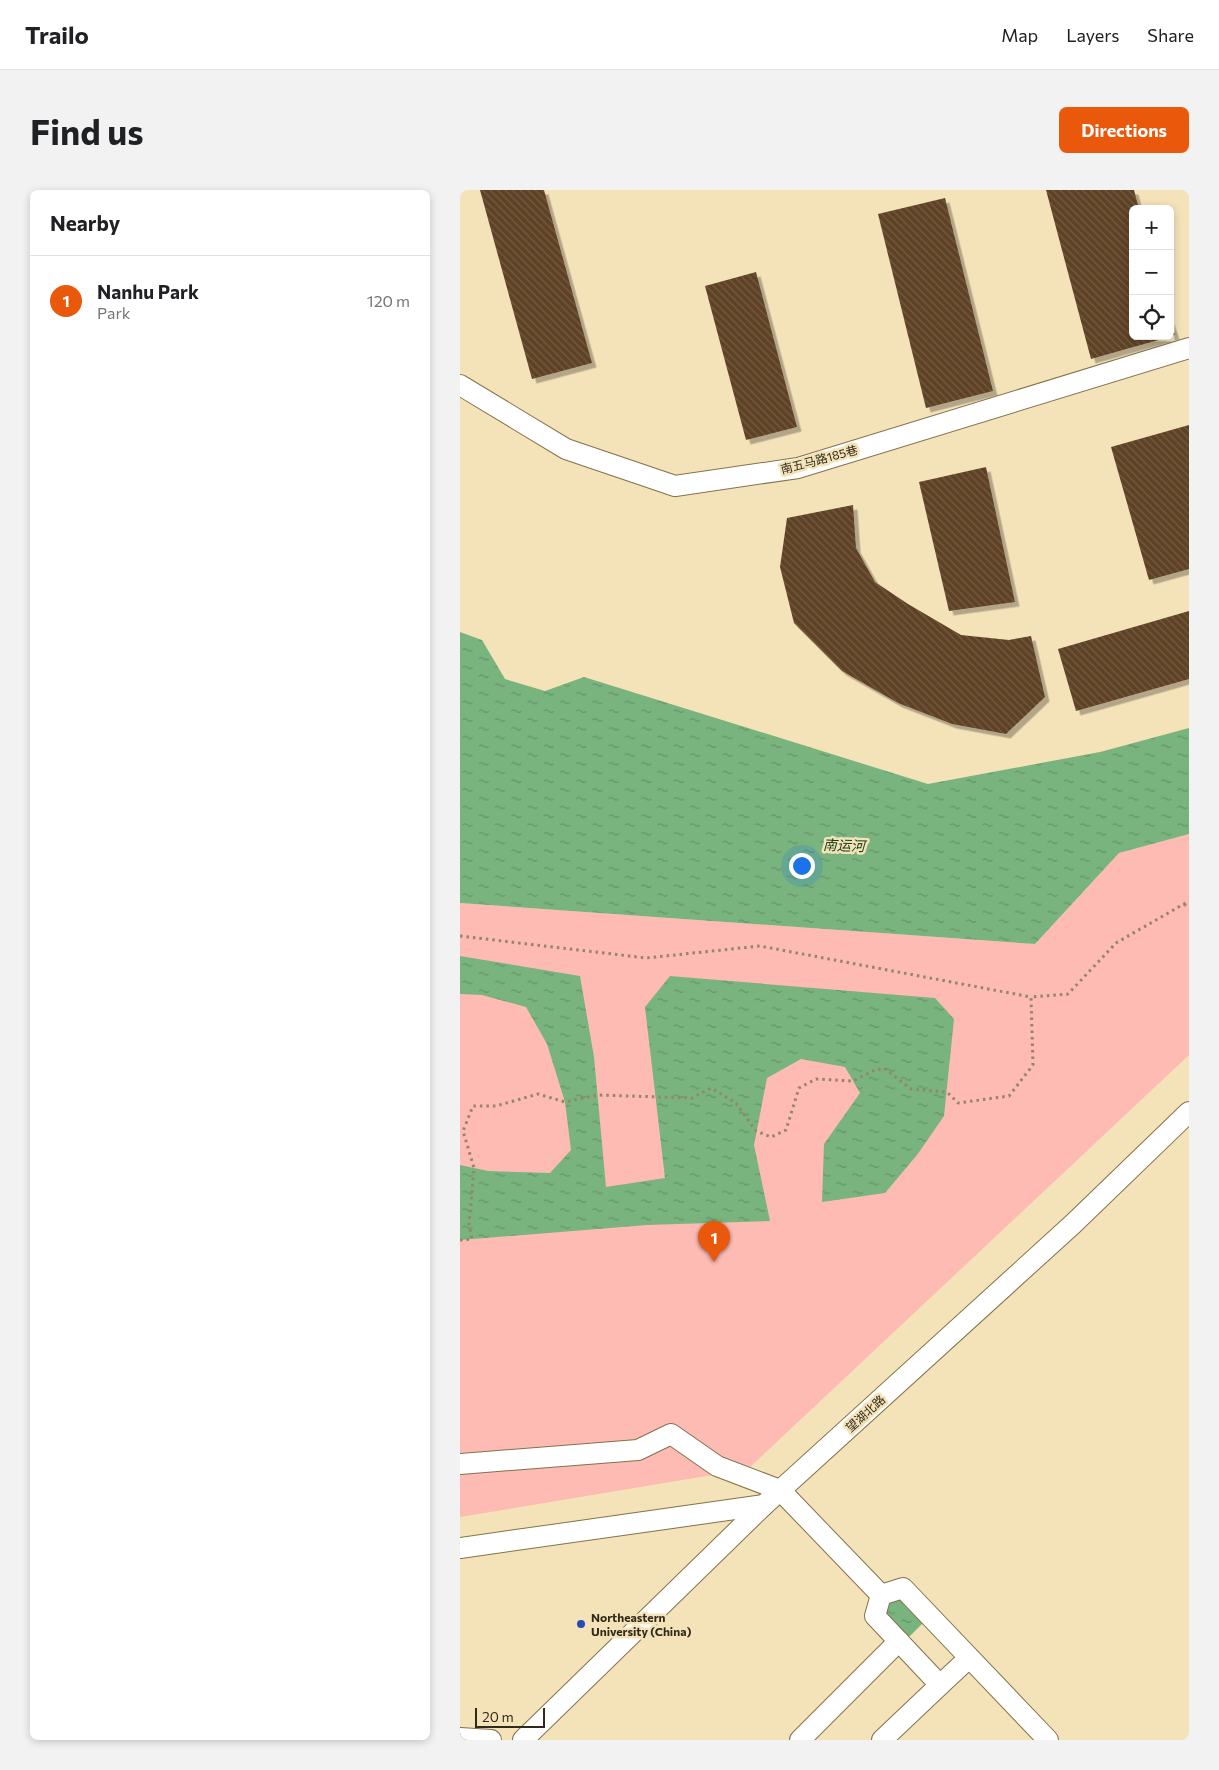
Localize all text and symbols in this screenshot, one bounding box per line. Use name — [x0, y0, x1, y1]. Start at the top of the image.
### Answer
text: Trailo — [25, 20, 89, 49]
text: Map — [1001, 24, 1038, 46]
text: Layers — [1066, 24, 1119, 46]
text: Share — [1147, 24, 1194, 46]
button: Directions — [1059, 107, 1189, 153]
text: Find us — [30, 109, 144, 152]
map controls — [1129, 205, 1174, 340]
button: + — [1129, 205, 1174, 250]
text: Nearby — [50, 210, 120, 235]
button: − — [1129, 250, 1174, 295]
text: Nanhu Park — [97, 280, 199, 303]
text: 1 — [62, 291, 70, 310]
text: 120 m — [367, 291, 410, 310]
button: locate — [1129, 295, 1174, 340]
text: Park — [97, 303, 130, 322]
street label: 南五马路185巷 — [779, 442, 859, 476]
water label: 南运河 — [823, 836, 868, 854]
your location — [789, 853, 815, 879]
pin: 1 — [698, 1221, 730, 1262]
street label: 望湖北路 — [842, 1392, 888, 1434]
place label: Northeastern University (China) — [591, 1610, 691, 1638]
marker: Northeastern University (China) — [575, 1618, 587, 1630]
scale bar — [475, 1705, 545, 1728]
text: 20 m — [482, 1708, 514, 1725]

